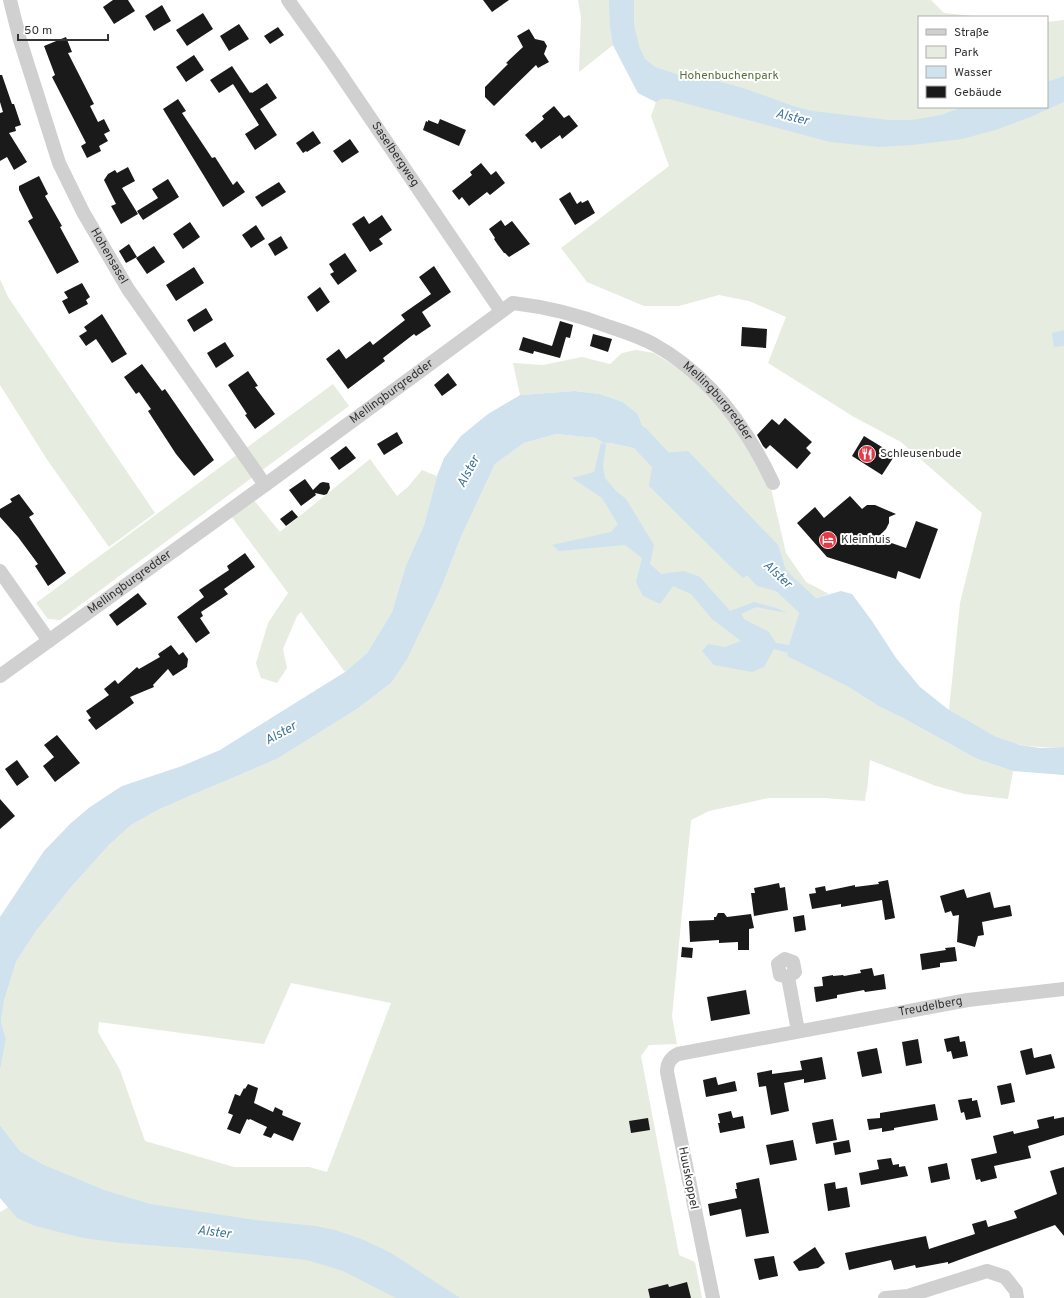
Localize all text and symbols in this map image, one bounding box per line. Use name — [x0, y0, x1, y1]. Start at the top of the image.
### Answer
scale bar — [18, 16, 108, 42]
legend — [918, 16, 1048, 108]
text: 50 m — [24, 23, 52, 39]
text: Straße — [954, 25, 989, 41]
text: Park — [954, 45, 979, 61]
text: Wasser — [954, 65, 993, 81]
park label: Hohenbuchenpark — [679, 68, 779, 84]
text: Gebäude — [954, 85, 1002, 101]
water label: Alster — [774, 106, 811, 130]
street label: Saselbergweg — [367, 119, 423, 190]
street label: Hohensasel — [86, 225, 131, 287]
street label: Mellingburgredder — [347, 356, 437, 428]
street label: Mellingburgredder — [679, 358, 756, 444]
restaurant icon: Schleusenbude — [857, 444, 877, 464]
place label: Schleusenbude — [880, 446, 962, 462]
water label: Alster — [454, 452, 484, 491]
hotel icon: Kleinhuis — [818, 530, 838, 550]
place label: Kleinhuis — [841, 532, 891, 548]
street label: Mellingburgredder — [85, 547, 175, 618]
water label: Alster — [759, 558, 796, 593]
water label: Alster — [262, 718, 301, 749]
street label: Treudelberg — [897, 993, 964, 1021]
street label: Huuskoppel — [674, 1145, 702, 1211]
water label: Alster — [196, 1223, 233, 1243]

